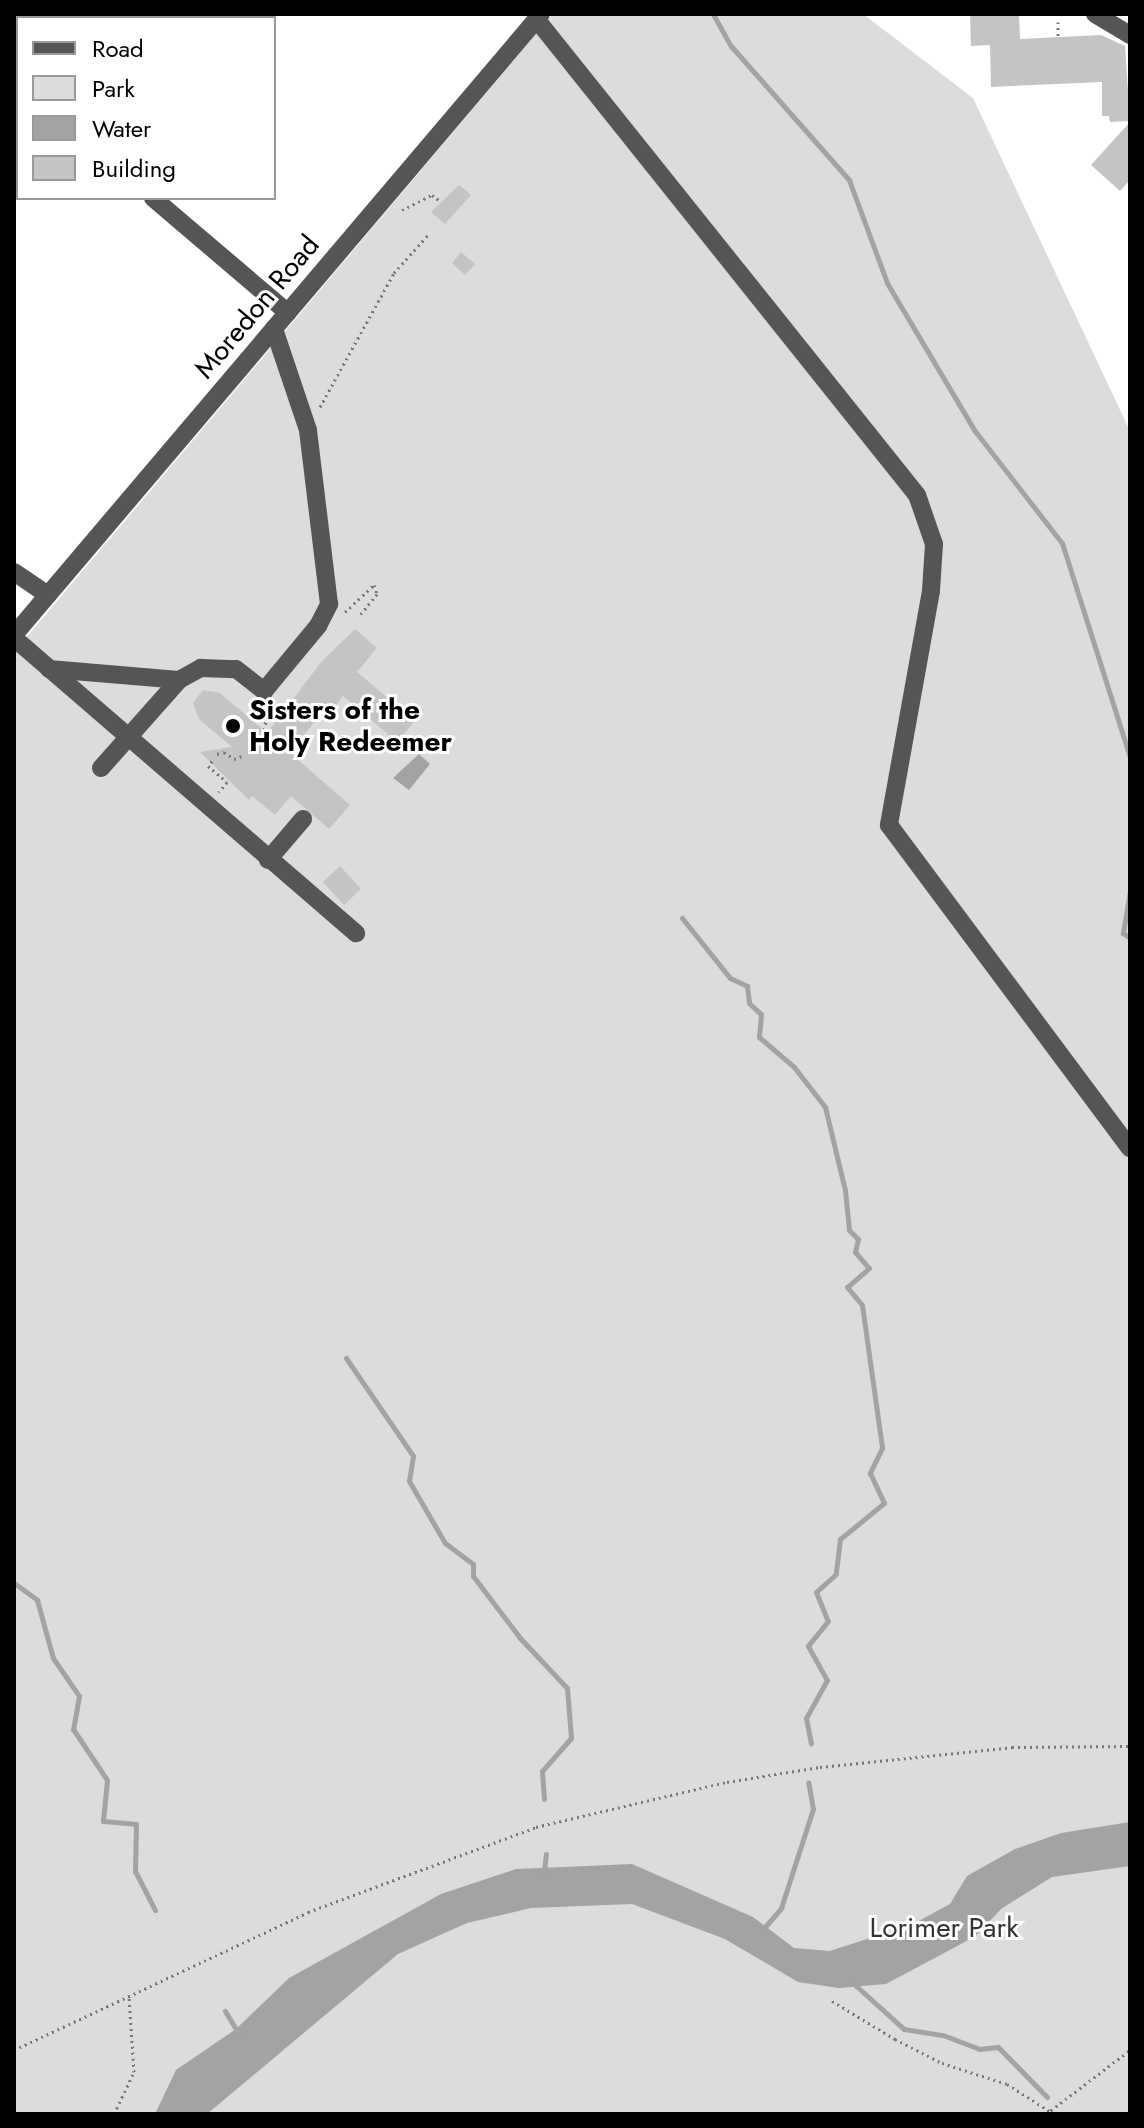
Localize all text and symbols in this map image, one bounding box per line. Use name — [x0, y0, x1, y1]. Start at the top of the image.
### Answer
legend — [16, 16, 276, 200]
text: Road — [92, 31, 144, 66]
text: Park — [92, 71, 135, 106]
text: Water — [92, 111, 151, 146]
text: Building — [92, 151, 176, 186]
street label: Moredon Road — [187, 229, 327, 385]
place label: Sisters of the Holy Redeemer — [249, 693, 452, 759]
marker: Sisters of the Holy Redeemer — [224, 717, 242, 735]
park label: Lorimer Park — [870, 1911, 1018, 1945]

